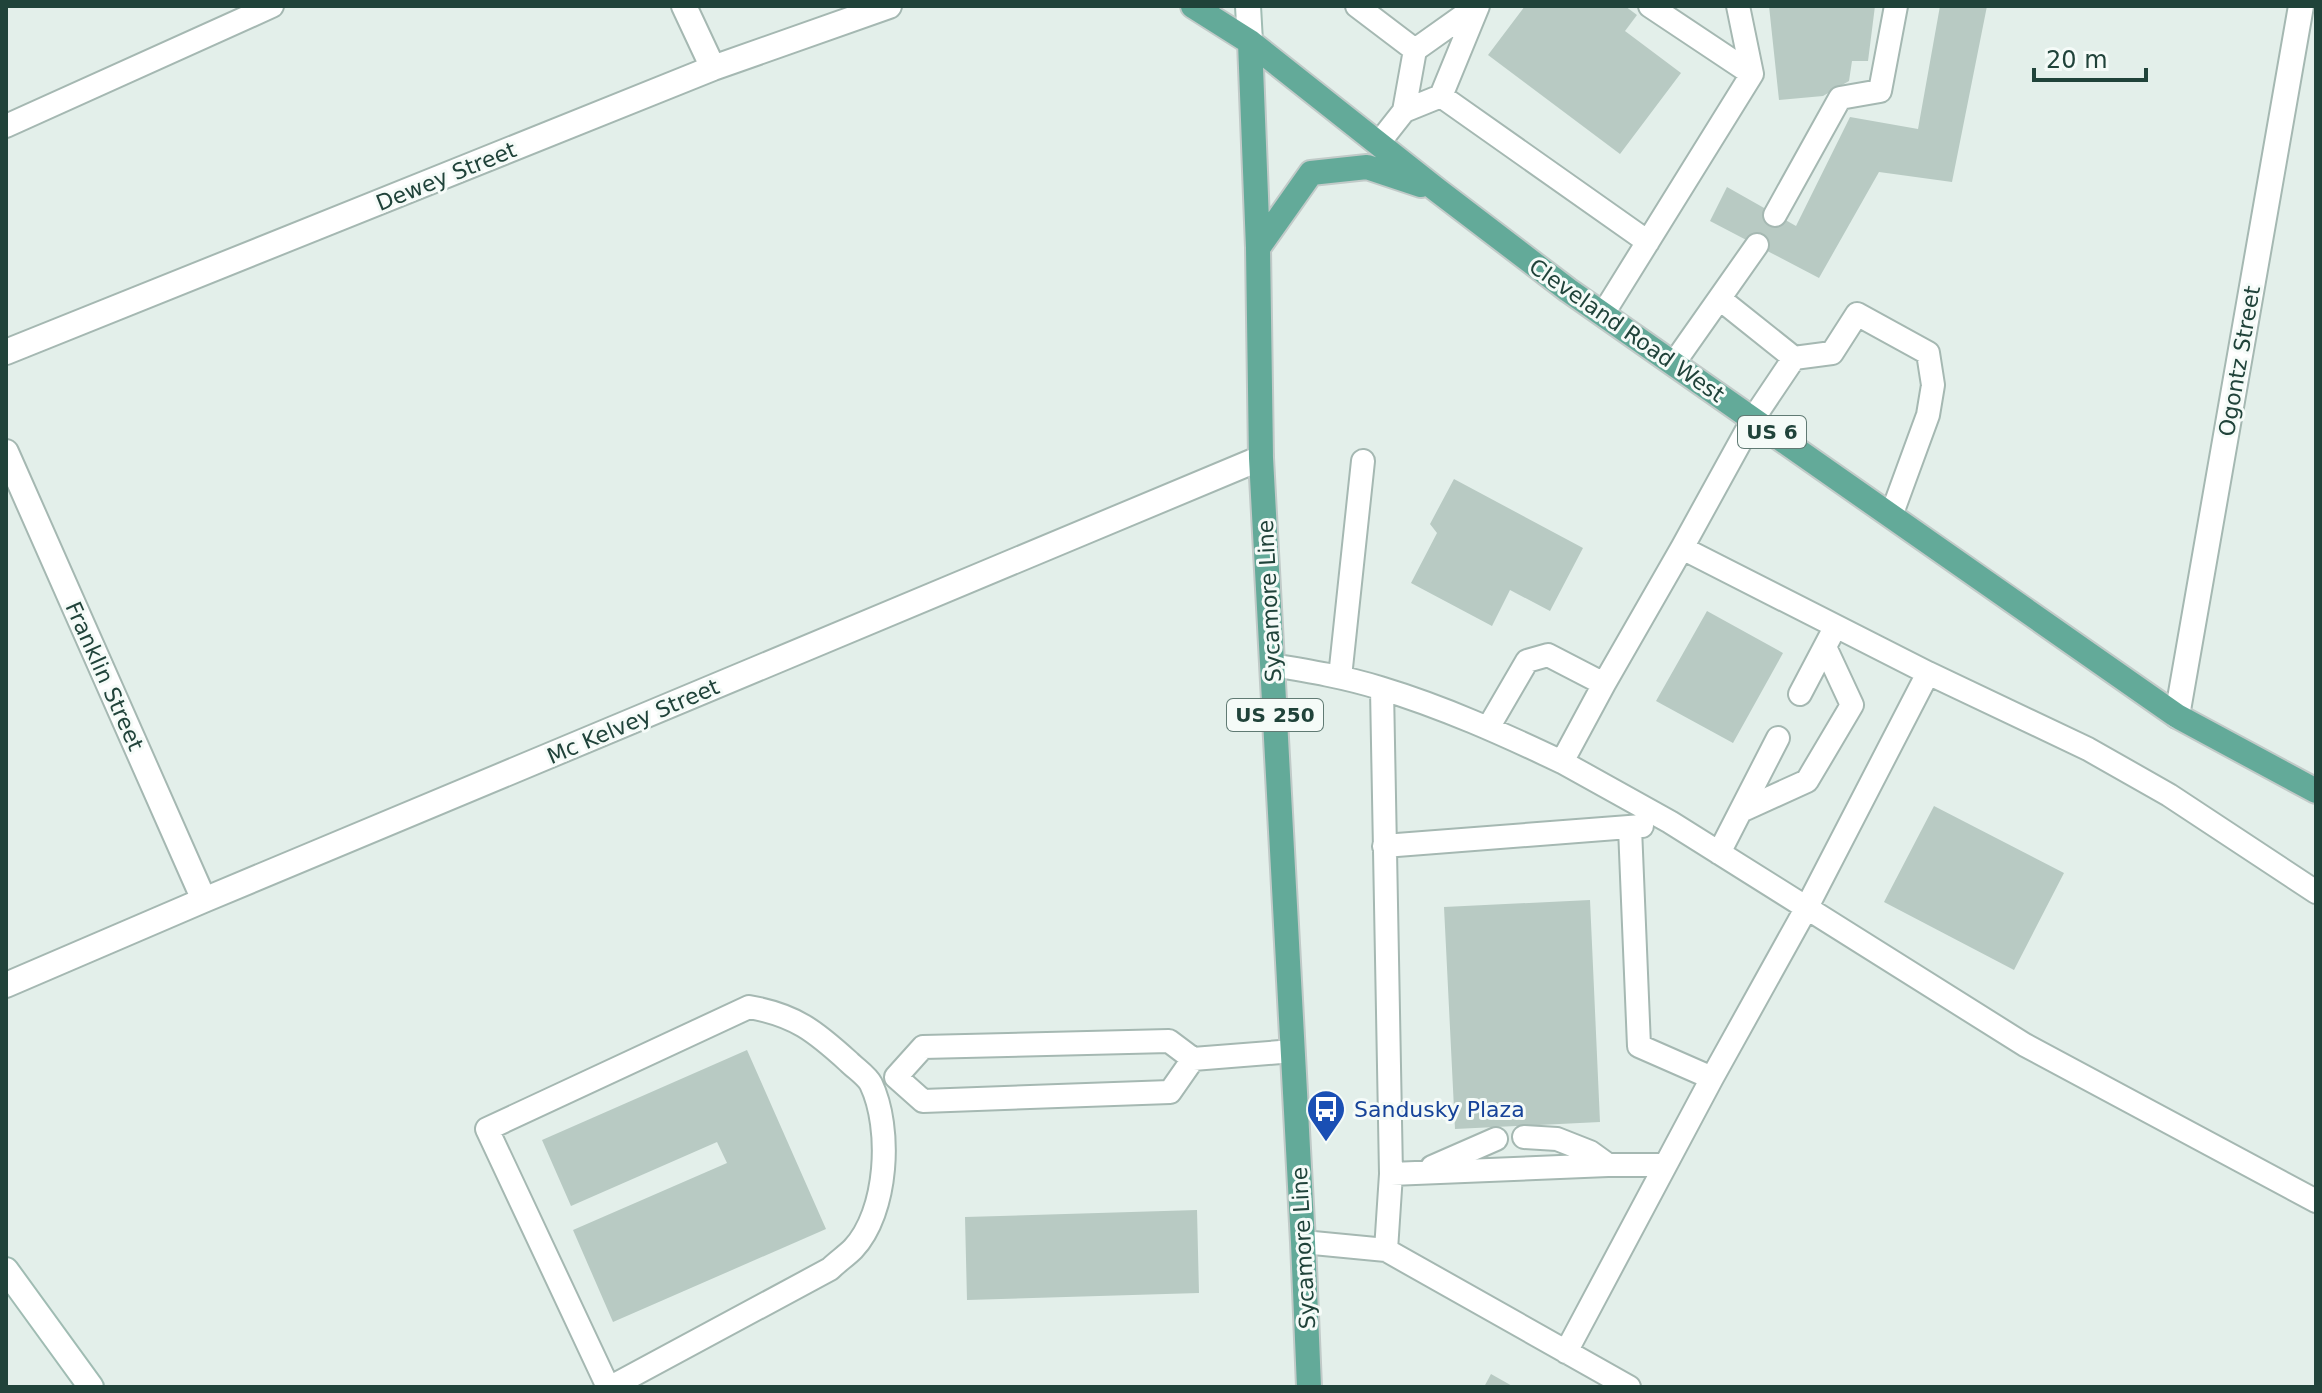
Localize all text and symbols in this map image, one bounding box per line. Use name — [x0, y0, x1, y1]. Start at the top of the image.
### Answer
scale bar — [2034, 32, 2146, 82]
text: 20 m — [2046, 46, 2108, 74]
street label: Dewey Street — [372, 137, 520, 216]
street label: Cleveland Road West — [1524, 254, 1729, 407]
street label: Ogontz Street — [2214, 283, 2265, 438]
road number: US 6 — [1738, 416, 1806, 448]
street label: Sycamore Line — [1253, 519, 1286, 683]
street label: Franklin Street — [61, 598, 149, 755]
street label: Mc Kelvey Street — [543, 674, 723, 769]
road number: US 250 — [1227, 699, 1323, 731]
bus stop icon: Sandusky Plaza — [1305, 1088, 1347, 1143]
place label: Sandusky Plaza — [1354, 1097, 1525, 1122]
street label: Sycamore Line — [1287, 1166, 1320, 1330]

